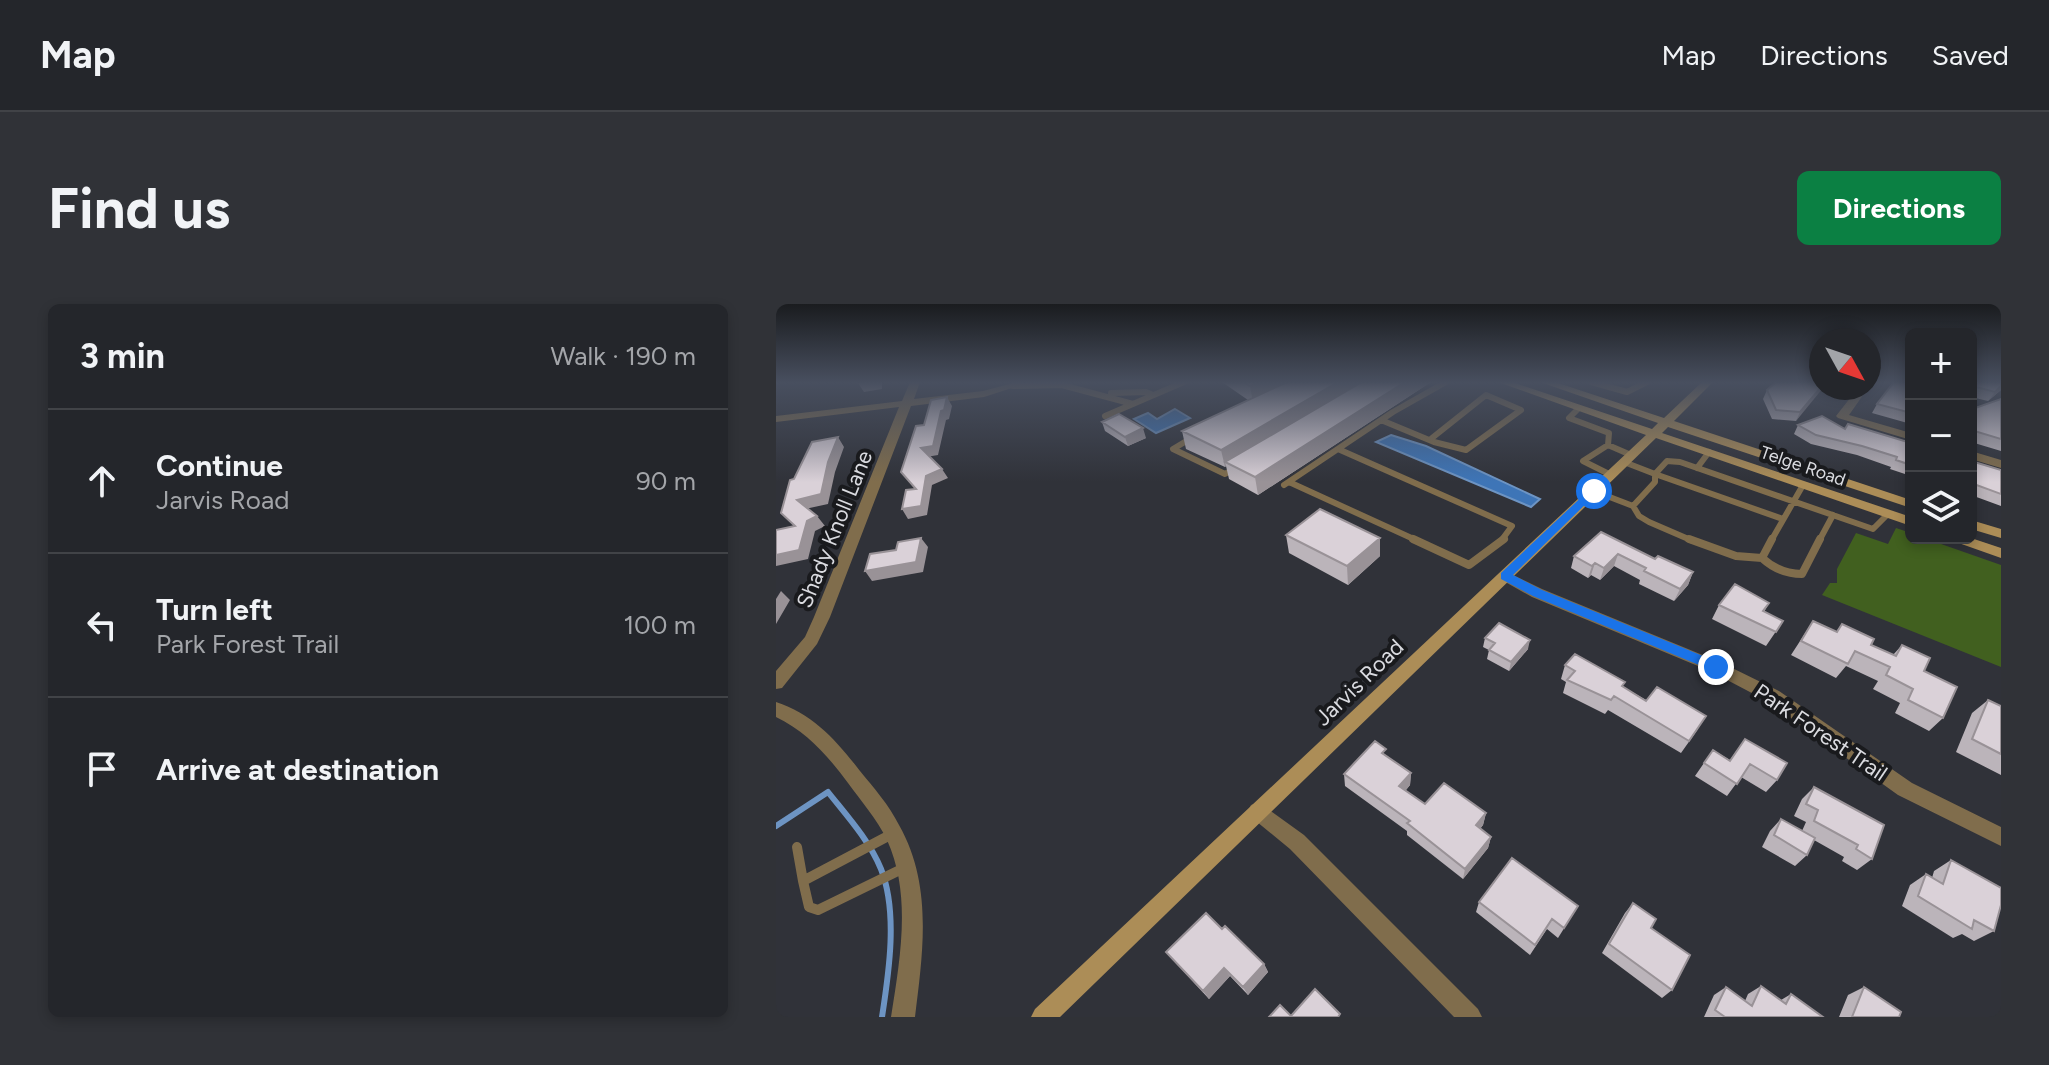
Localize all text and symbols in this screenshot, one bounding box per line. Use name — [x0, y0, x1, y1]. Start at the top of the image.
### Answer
text: Map — [40, 32, 116, 78]
text: Map — [1662, 38, 1716, 72]
text: Directions — [1760, 38, 1888, 72]
text: Saved — [1932, 38, 2009, 72]
button: Directions — [1797, 171, 2001, 245]
text: Find us — [48, 175, 230, 242]
north arrow — [1809, 328, 1881, 400]
map controls — [1905, 328, 1977, 544]
button: + — [1905, 328, 1977, 400]
text: 3 min — [80, 336, 165, 377]
text: Walk · 190 m — [550, 340, 696, 372]
button: − — [1905, 400, 1977, 472]
street label: Telge Road — [1757, 441, 1849, 491]
text: Continue — [156, 447, 283, 484]
street label: Shady Knoll Lane — [791, 447, 878, 612]
icon: ahead — [80, 459, 124, 503]
text: 90 m — [636, 465, 696, 497]
button: layers — [1905, 472, 1977, 544]
route start — [1576, 473, 1612, 509]
text: Jarvis Road — [156, 484, 289, 516]
text: Turn left — [156, 591, 273, 628]
icon: left — [80, 603, 124, 647]
text: 100 m — [623, 609, 696, 641]
text: Park Forest Trail — [156, 628, 339, 660]
street label: Jarvis Road — [1309, 633, 1409, 731]
route end — [1698, 649, 1734, 685]
street label: Park Forest Trail — [1749, 678, 1893, 787]
icon: arrive — [80, 747, 124, 791]
text: Arrive at destination — [156, 751, 439, 788]

